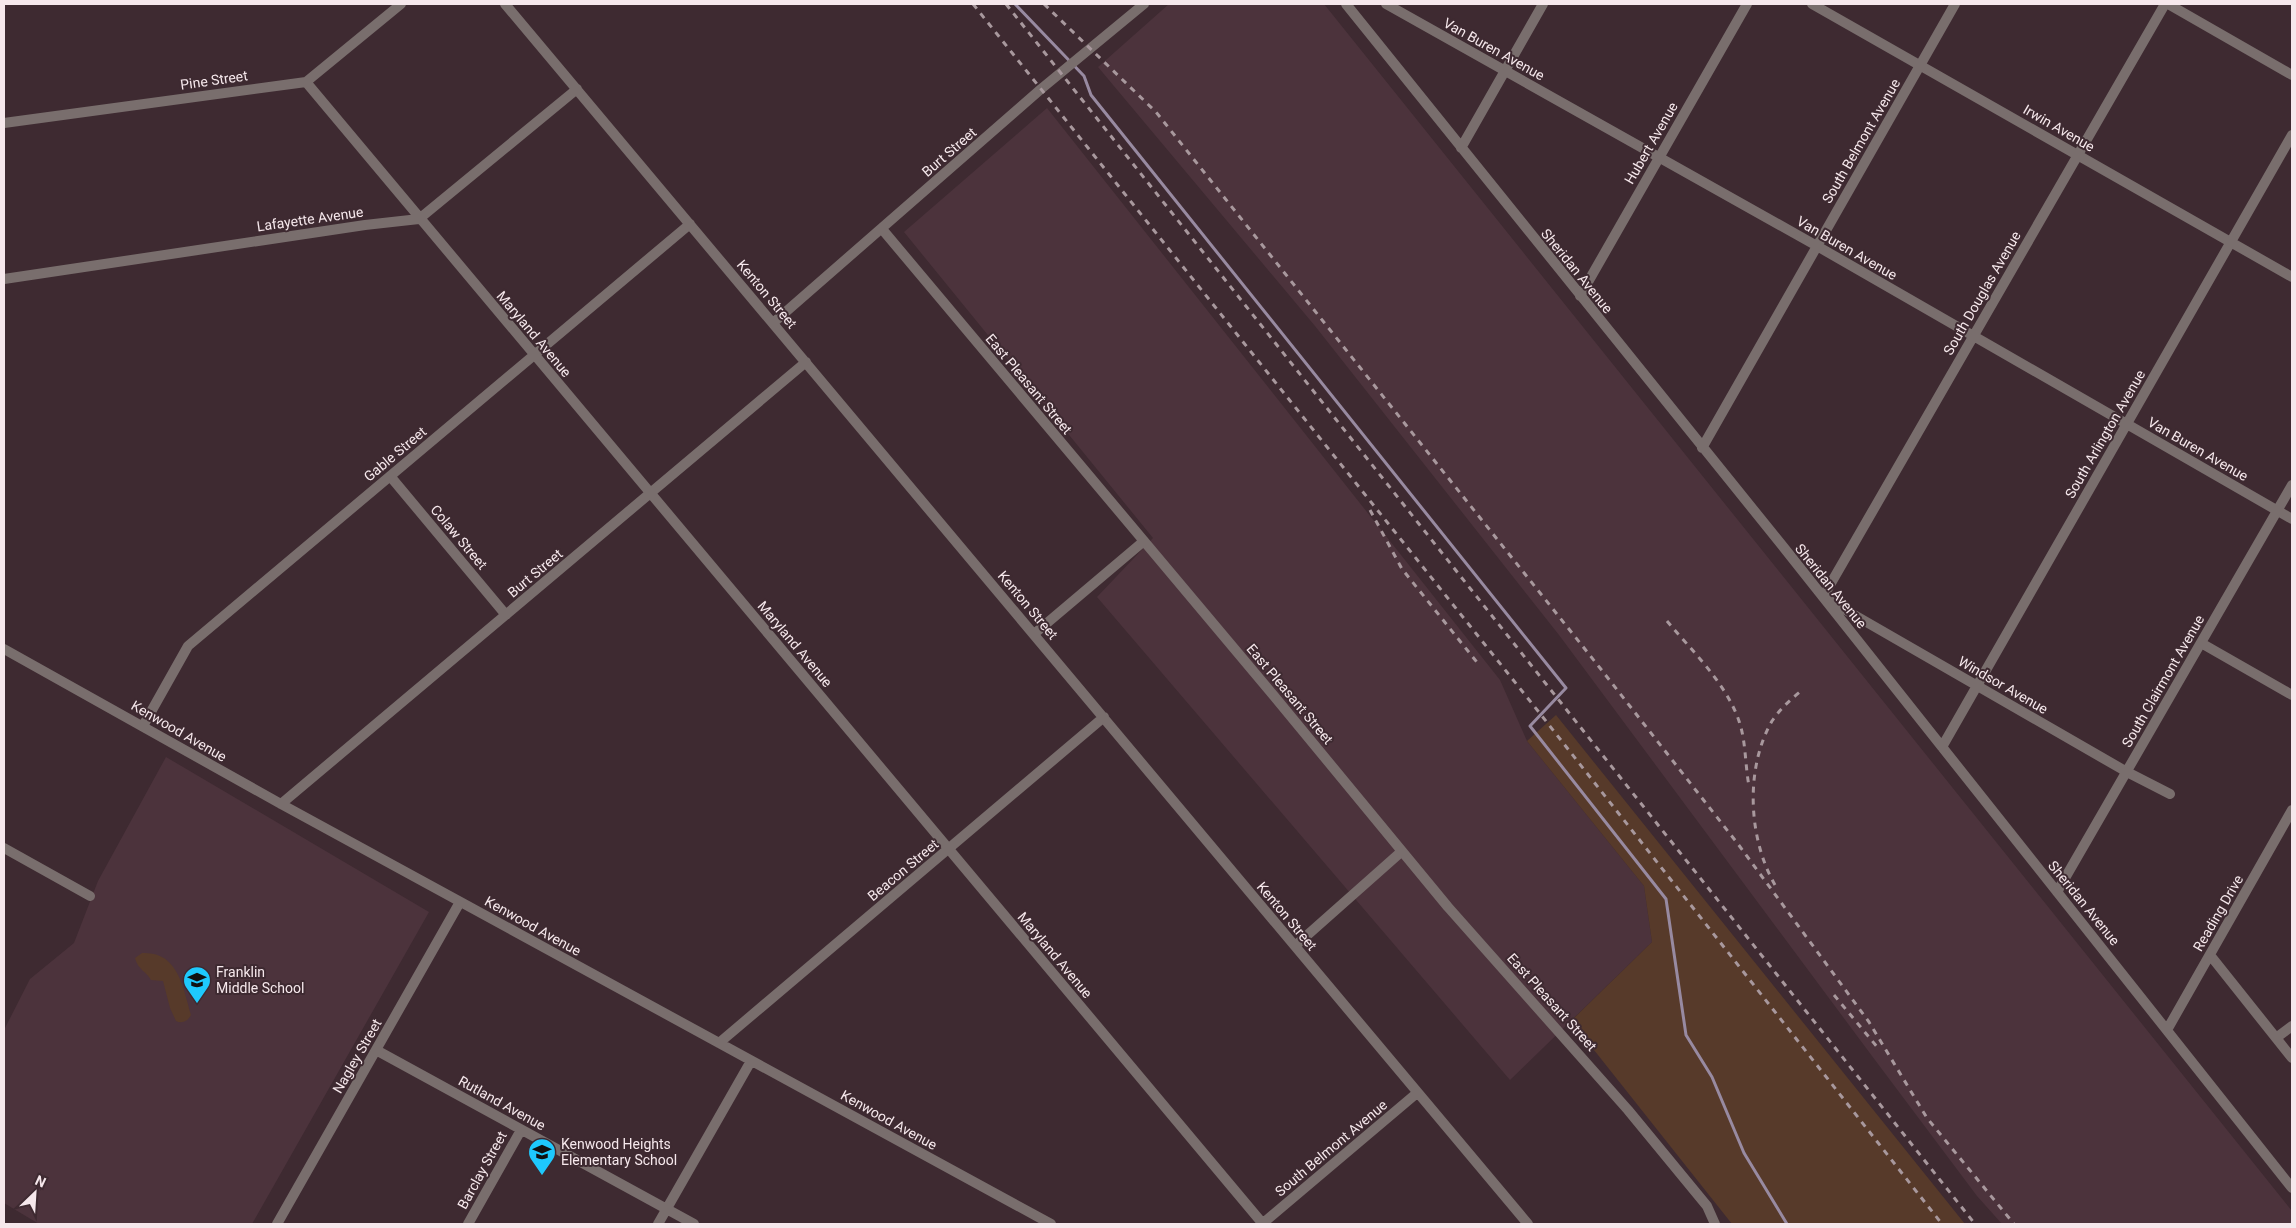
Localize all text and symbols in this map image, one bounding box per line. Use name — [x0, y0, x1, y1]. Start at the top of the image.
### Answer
street label: Van Buren Avenue — [1441, 15, 1547, 83]
street label: Pine Street — [179, 67, 249, 93]
street label: South Belmont Avenue — [1819, 76, 1903, 206]
street label: Hubert Avenue — [1621, 99, 1681, 187]
street label: Irwin Avenue — [2021, 101, 2097, 155]
street label: Burt Street — [919, 124, 980, 180]
street label: Lafayette Avenue — [256, 204, 364, 234]
street label: Van Buren Avenue — [1794, 213, 1900, 283]
street label: Sheridan Avenue — [1538, 226, 1616, 316]
street label: South Douglas Avenue — [1940, 228, 2024, 358]
street label: Kenton Street — [734, 257, 801, 332]
street label: Maryland Avenue — [493, 288, 575, 380]
street label: East Pleasant Street — [982, 331, 1076, 438]
street label: South Arlington Avenue — [2062, 367, 2148, 501]
street label: Van Buren Avenue — [2145, 414, 2251, 484]
street label: Gable Street — [361, 423, 430, 485]
street label: Colaw Street — [427, 502, 491, 573]
street label: Sheridan Avenue — [1792, 541, 1870, 631]
street label: Burt Street — [504, 545, 566, 601]
street label: Kenton Street — [995, 568, 1062, 643]
street label: Maryland Avenue — [754, 598, 836, 690]
street label: South Clairmont Avenue — [2119, 612, 2207, 750]
street label: East Pleasant Street — [1243, 641, 1337, 748]
street label: Windsor Avenue — [1955, 653, 2051, 717]
street label: Kenwood Avenue — [128, 697, 230, 765]
street label: Beacon Street — [864, 836, 942, 904]
street label: Sheridan Avenue — [2045, 858, 2123, 948]
street label: Reading Drive — [2190, 872, 2246, 954]
street label: Kenton Street — [1254, 879, 1321, 954]
street label: Kenwood Avenue — [482, 893, 584, 959]
street label: Maryland Avenue — [1014, 909, 1096, 1001]
street label: East Pleasant Street — [1504, 950, 1600, 1054]
place label: Franklin Middle School — [216, 964, 304, 996]
school or university icon: Franklin Middle School — [182, 965, 212, 1004]
street label: Nagley Street — [329, 1016, 385, 1096]
street label: Rutland Avenue — [456, 1073, 548, 1133]
street label: Kenwood Avenue — [838, 1087, 940, 1153]
street label: South Belmont Avenue — [1272, 1097, 1390, 1199]
street label: Barclay Street — [454, 1128, 510, 1212]
place label: Kenwood Heights Elementary School — [561, 1136, 677, 1168]
school or university icon: Kenwood Heights Elementary School — [527, 1137, 557, 1176]
north arrow — [10, 1168, 60, 1218]
text: N — [33, 1172, 48, 1191]

